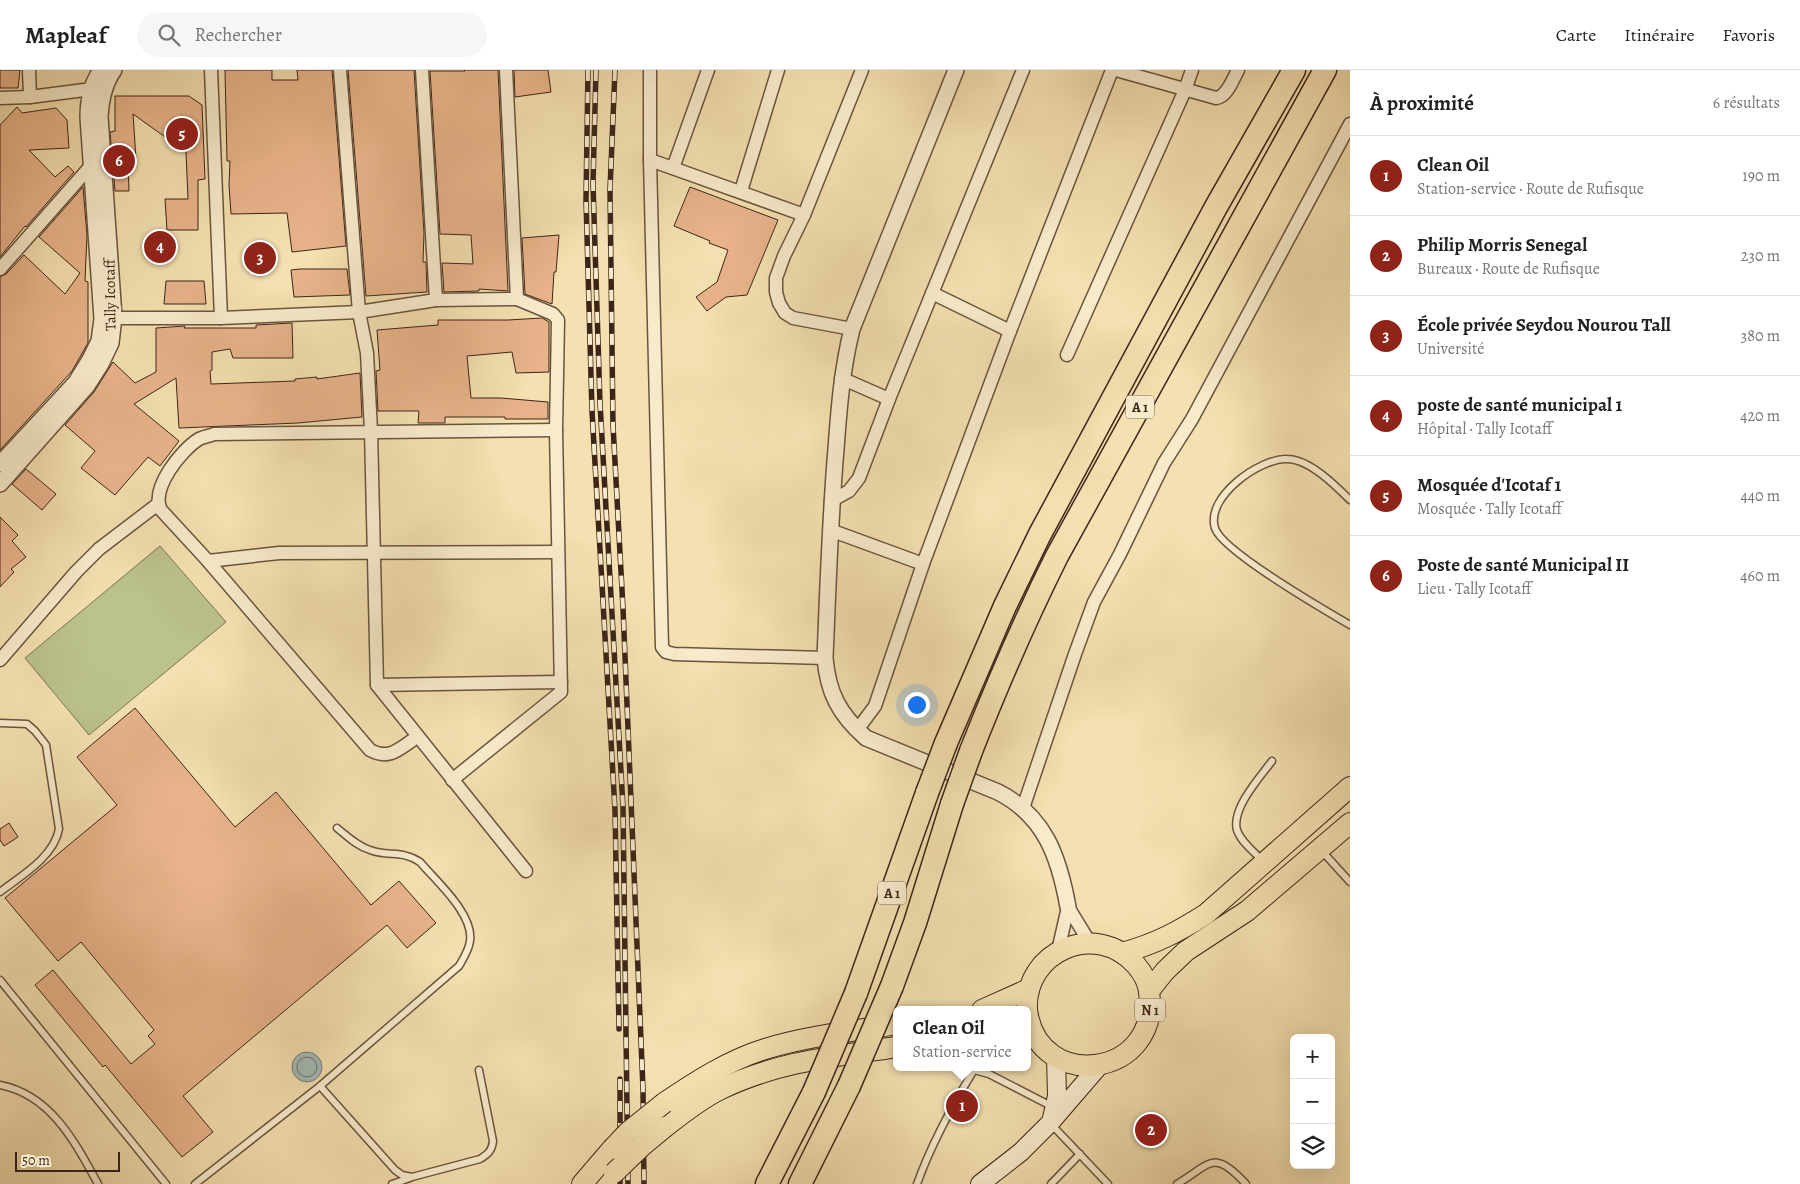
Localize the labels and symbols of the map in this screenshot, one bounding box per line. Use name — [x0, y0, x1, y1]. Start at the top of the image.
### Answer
pin: 5 — [166, 115, 198, 153]
pin: 6 — [103, 142, 135, 180]
pin: 4 — [144, 228, 176, 266]
pin: 3 — [244, 239, 276, 277]
street label: Tally Icotaff — [99, 257, 121, 331]
road number: A 1 — [1126, 396, 1154, 418]
your location — [904, 692, 930, 718]
road number: A 1 — [878, 881, 906, 904]
road number: N 1 — [1135, 998, 1165, 1022]
pin: 1 — [946, 1087, 978, 1125]
pin: 2 — [1135, 1111, 1167, 1149]
scale bar — [15, 1149, 120, 1172]

